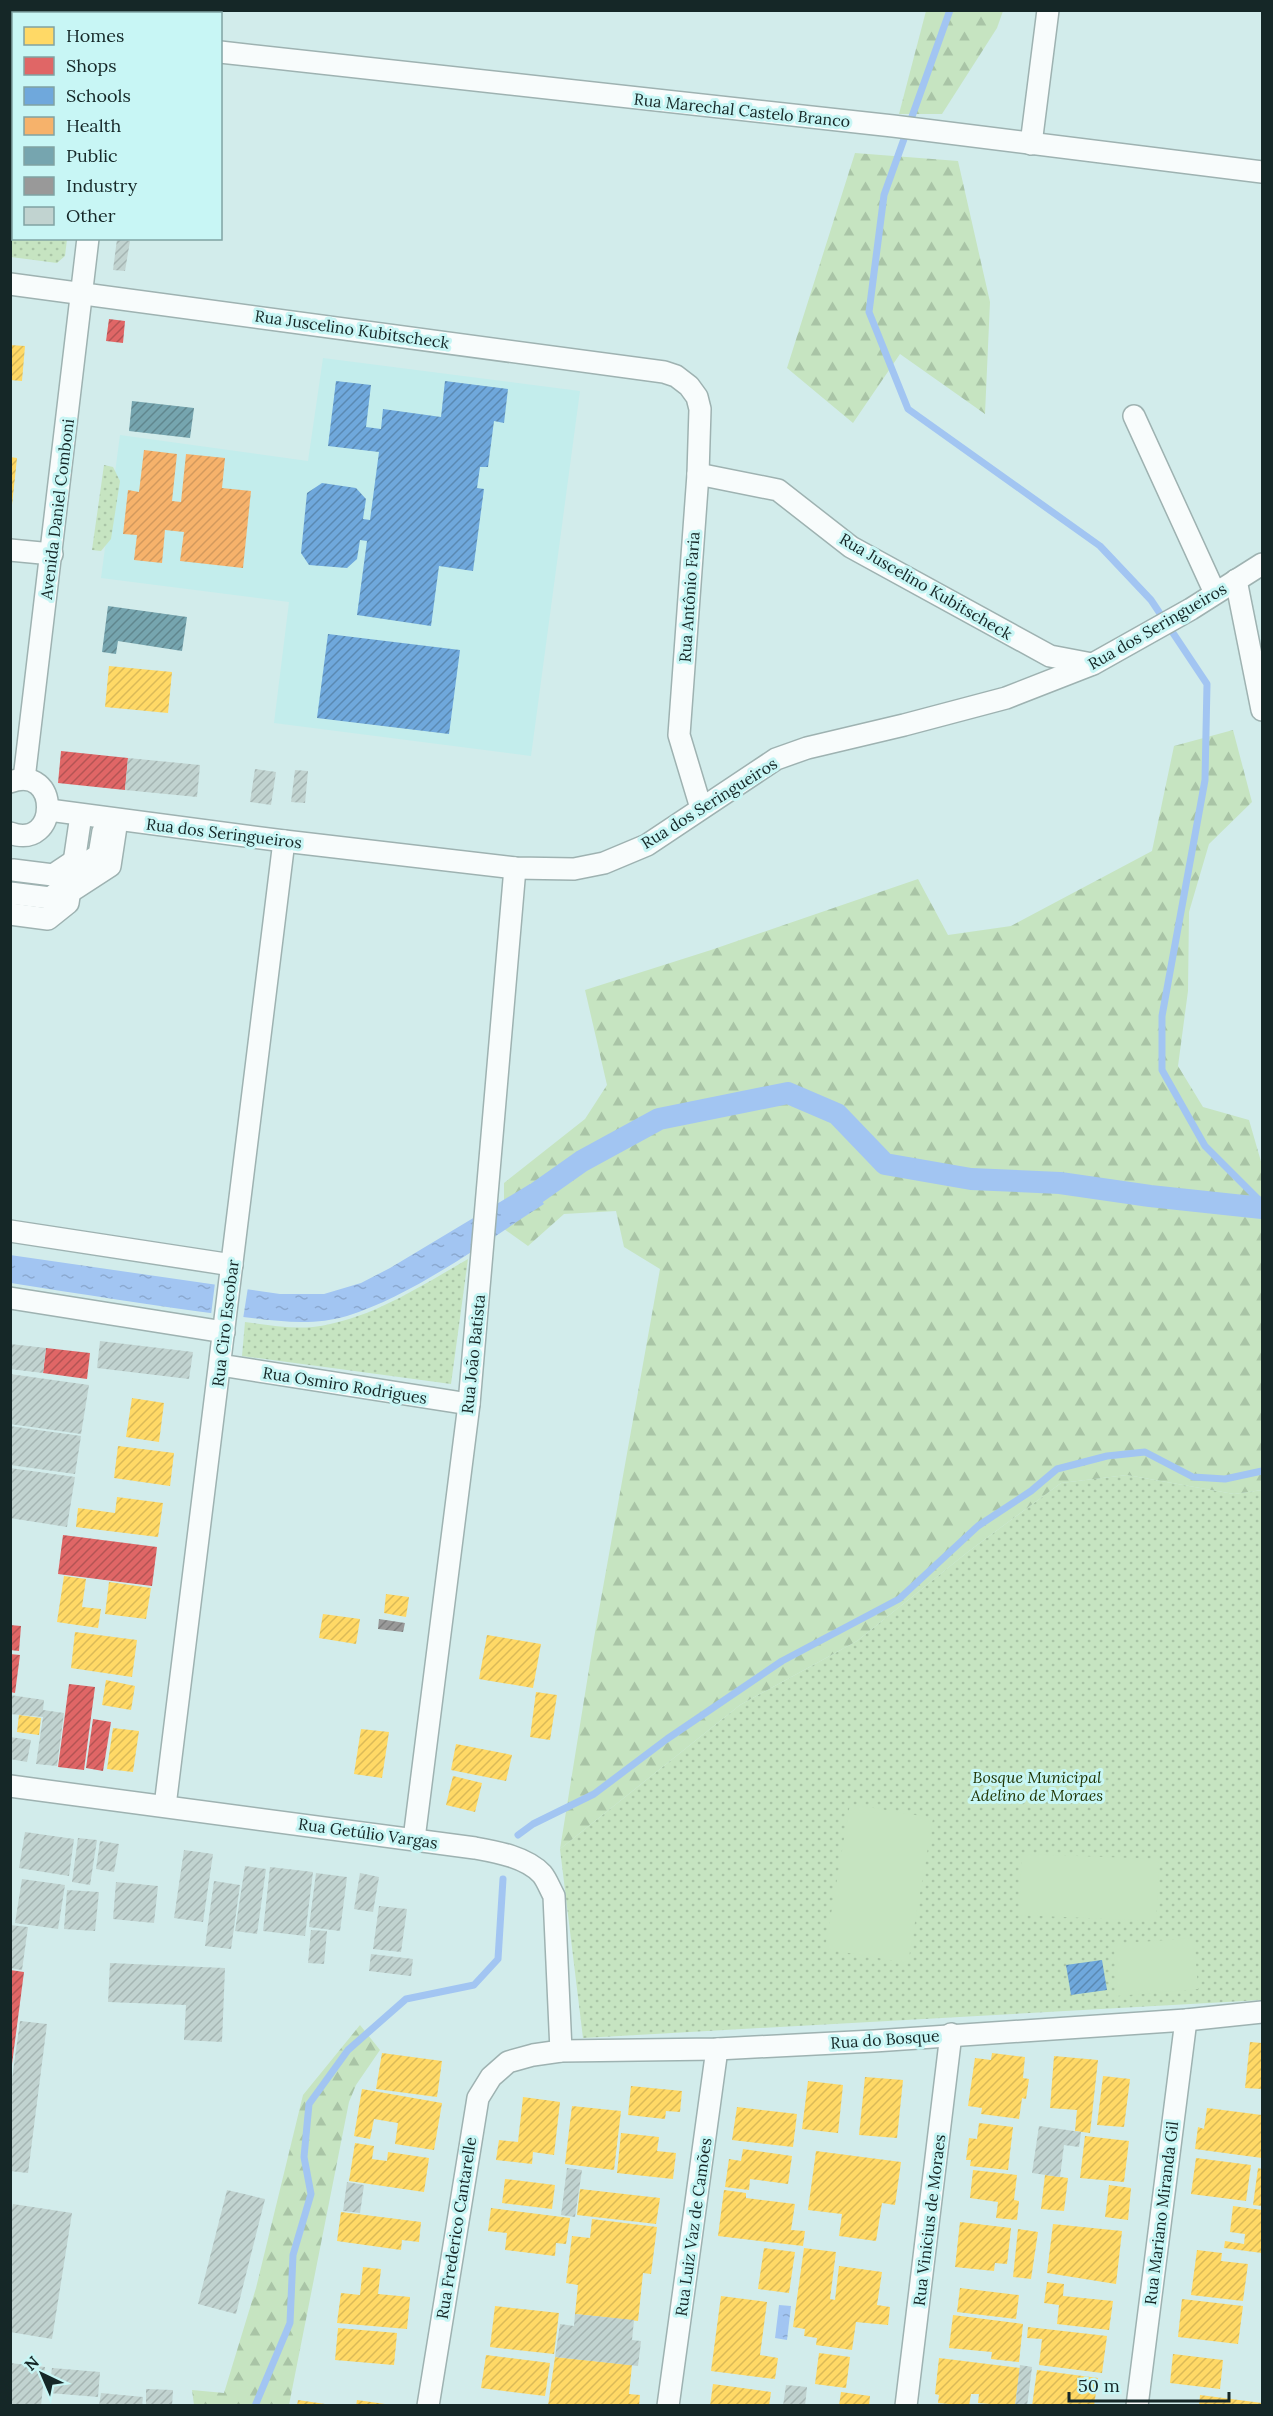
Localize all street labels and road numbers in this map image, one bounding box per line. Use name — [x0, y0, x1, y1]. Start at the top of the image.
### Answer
street label: Rua Marechal Castelo Branco — [633, 89, 851, 131]
street label: Rua Juscelino Kubitscheck — [254, 305, 451, 353]
street label: Avenida Daniel Comboni — [36, 418, 78, 601]
street label: Rua Juscelino Kubitscheck — [836, 528, 1016, 644]
street label: Rua Antônio Faria — [674, 531, 704, 663]
street label: Rua dos Seringueiros — [1084, 578, 1230, 674]
street label: Rua dos Seringueiros — [637, 753, 781, 853]
street label: Rua dos Seringueiros — [145, 814, 303, 852]
street label: Rua Ciro Escobar — [207, 1258, 243, 1388]
street label: Rua João Batista — [457, 1293, 489, 1415]
street label: Rua Osmiro Rodrigues — [261, 1362, 429, 1408]
street label: Rua Getúlio Vargas — [297, 1813, 439, 1853]
street label: Rua do Bosque — [830, 2025, 941, 2053]
street label: Rua Mariano Miranda Gil — [1140, 2120, 1182, 2306]
street label: Rua Vinicius de Moraes — [909, 2133, 949, 2307]
street label: Rua Frederico Cantarelle — [432, 2135, 480, 2320]
street label: Rua Luiz Vaz de Camões — [671, 2136, 715, 2318]

